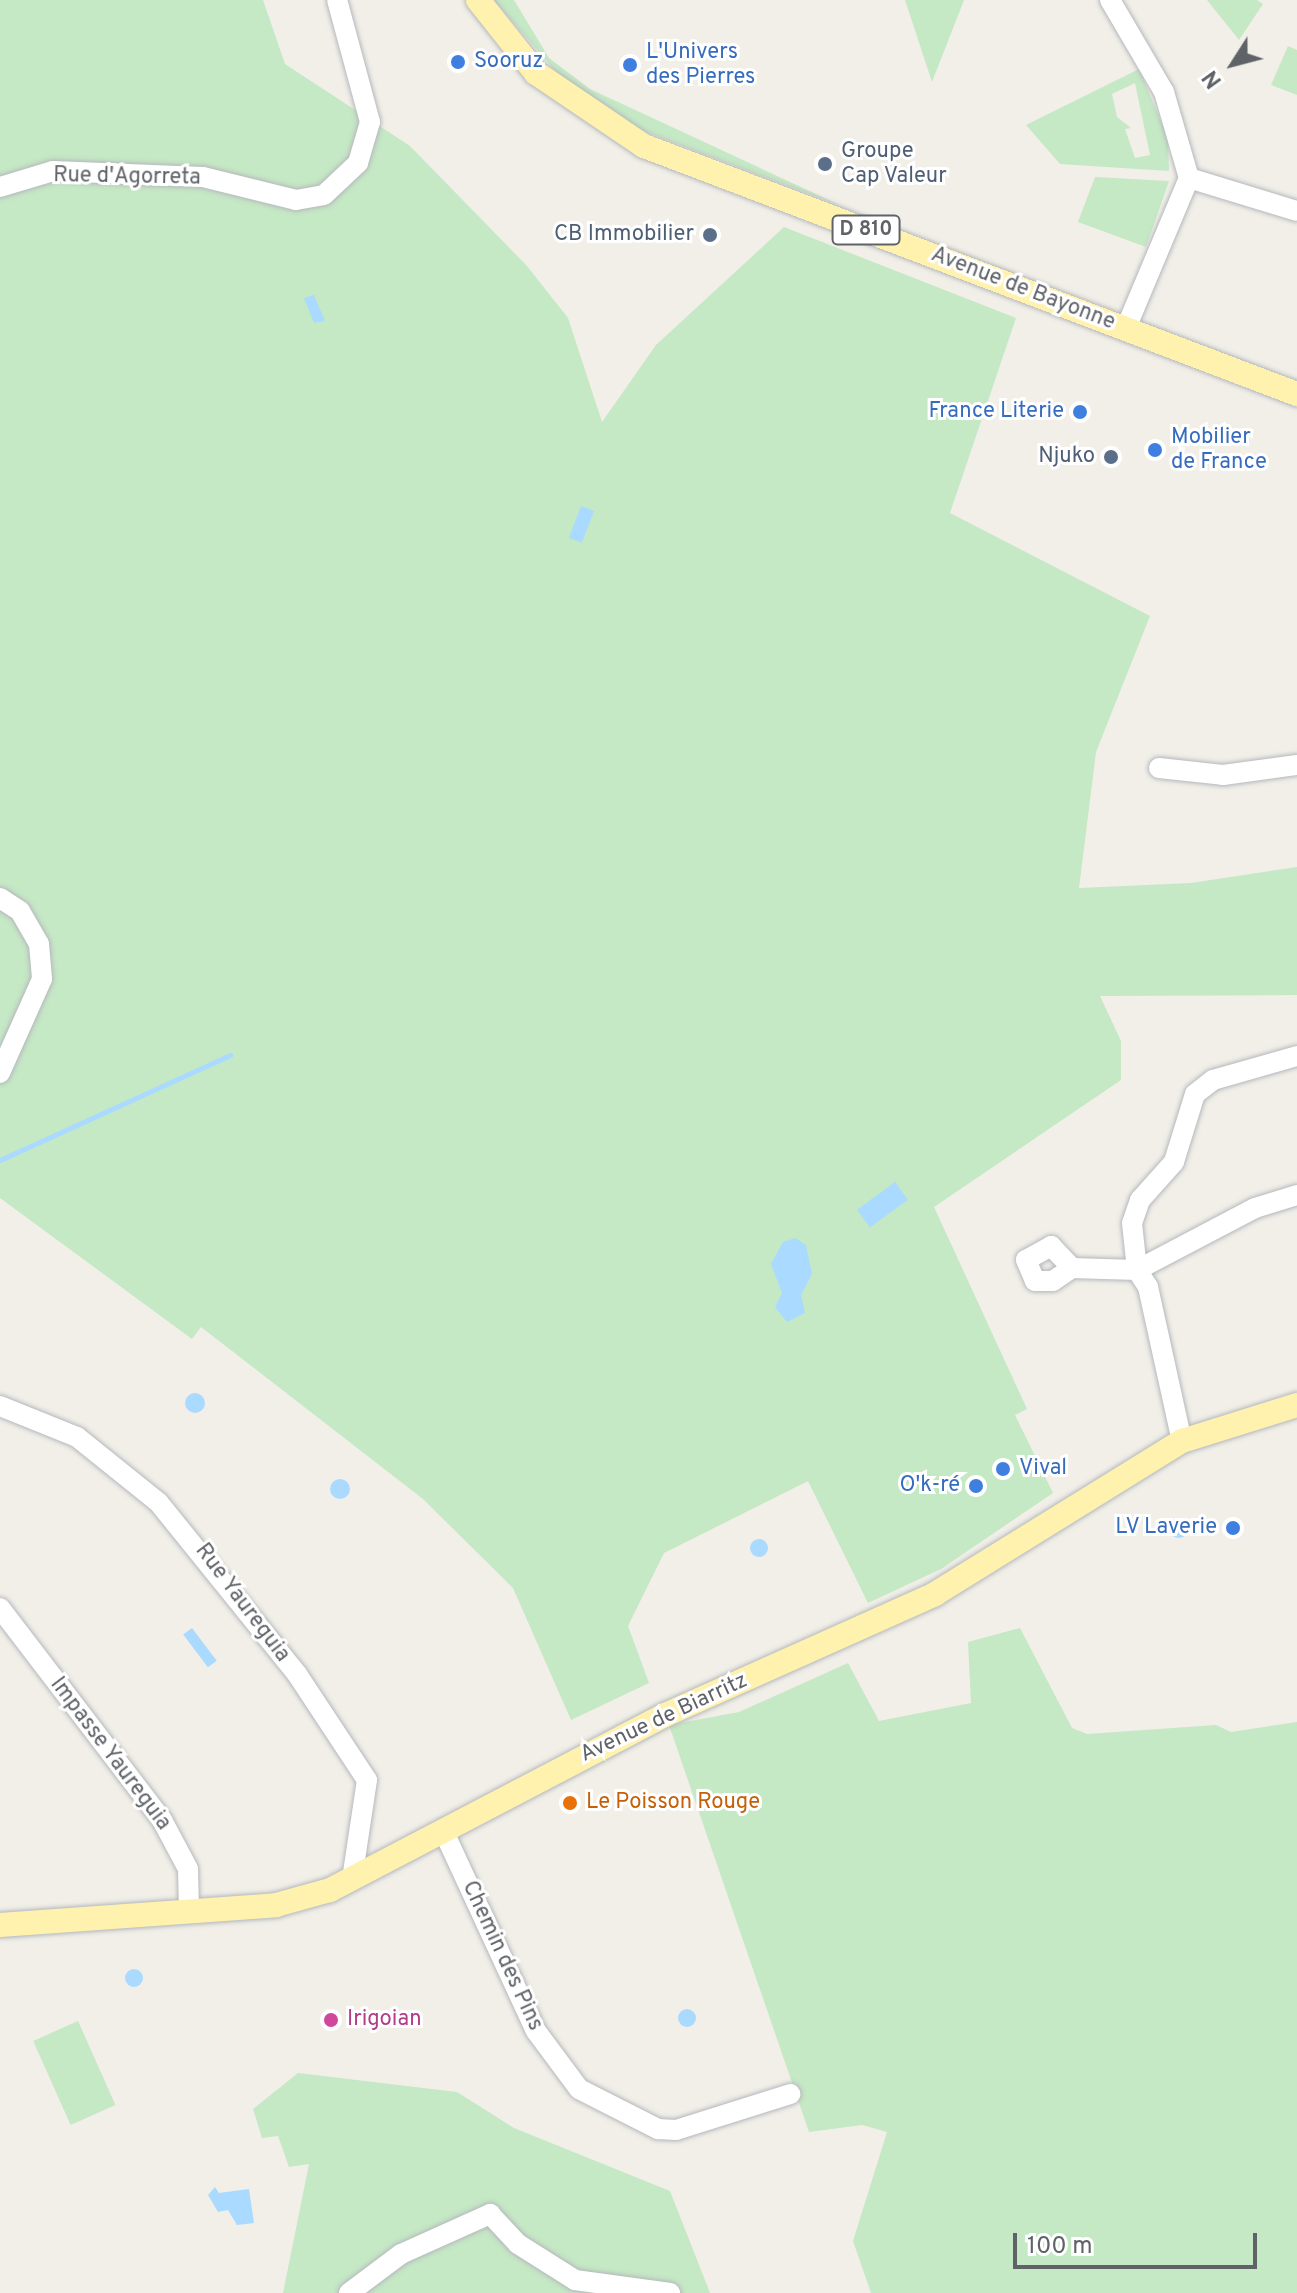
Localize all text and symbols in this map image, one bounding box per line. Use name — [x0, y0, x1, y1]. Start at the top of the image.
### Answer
north arrow — [1193, 24, 1273, 104]
place label: L'Univers des Pierres — [646, 39, 755, 90]
place label: Sooruz — [474, 49, 543, 75]
marker: Sooruz — [449, 53, 467, 71]
marker: L'Univers des Pierres — [621, 56, 639, 74]
text: N — [1198, 64, 1229, 93]
place label: Groupe Cap Valeur — [841, 138, 948, 190]
marker: Groupe Cap Valeur — [816, 155, 834, 173]
street label: Rue d'Agorreta — [53, 163, 201, 191]
road number: D 810 — [830, 214, 902, 246]
place label: CB Immobilier — [554, 222, 694, 248]
marker: CB Immobilier — [701, 226, 719, 244]
street label: Avenue de Bayonne — [927, 242, 1119, 336]
place label: France Literie — [929, 399, 1064, 425]
marker: France Literie — [1071, 403, 1089, 421]
place label: Mobilier de France — [1171, 424, 1267, 476]
marker: Mobilier de France — [1146, 441, 1164, 459]
place label: Njuko — [1038, 444, 1095, 470]
marker: Njuko — [1102, 448, 1120, 466]
place label: Vival — [1019, 1456, 1067, 1482]
marker: Vival — [994, 1460, 1012, 1478]
place label: O'k-ré — [900, 1473, 960, 1499]
marker: O'k-ré — [967, 1477, 985, 1495]
place label: LV Laverie — [1114, 1515, 1217, 1541]
marker: LV Laverie — [1224, 1519, 1242, 1537]
street label: Rue Yaureguia — [189, 1538, 295, 1668]
street label: Avenue de Biarritz — [576, 1668, 752, 1768]
street label: Impasse Yaureguia — [44, 1672, 176, 1836]
place label: Le Poisson Rouge — [586, 1790, 760, 1816]
marker: Le Poisson Rouge — [561, 1794, 579, 1812]
street label: Chemin des Pins — [456, 1877, 548, 2035]
place label: Irigoian — [347, 2007, 422, 2033]
marker: Irigoian — [322, 2011, 340, 2029]
scale bar — [1017, 2217, 1261, 2267]
text: 100 m — [1027, 2232, 1093, 2262]

